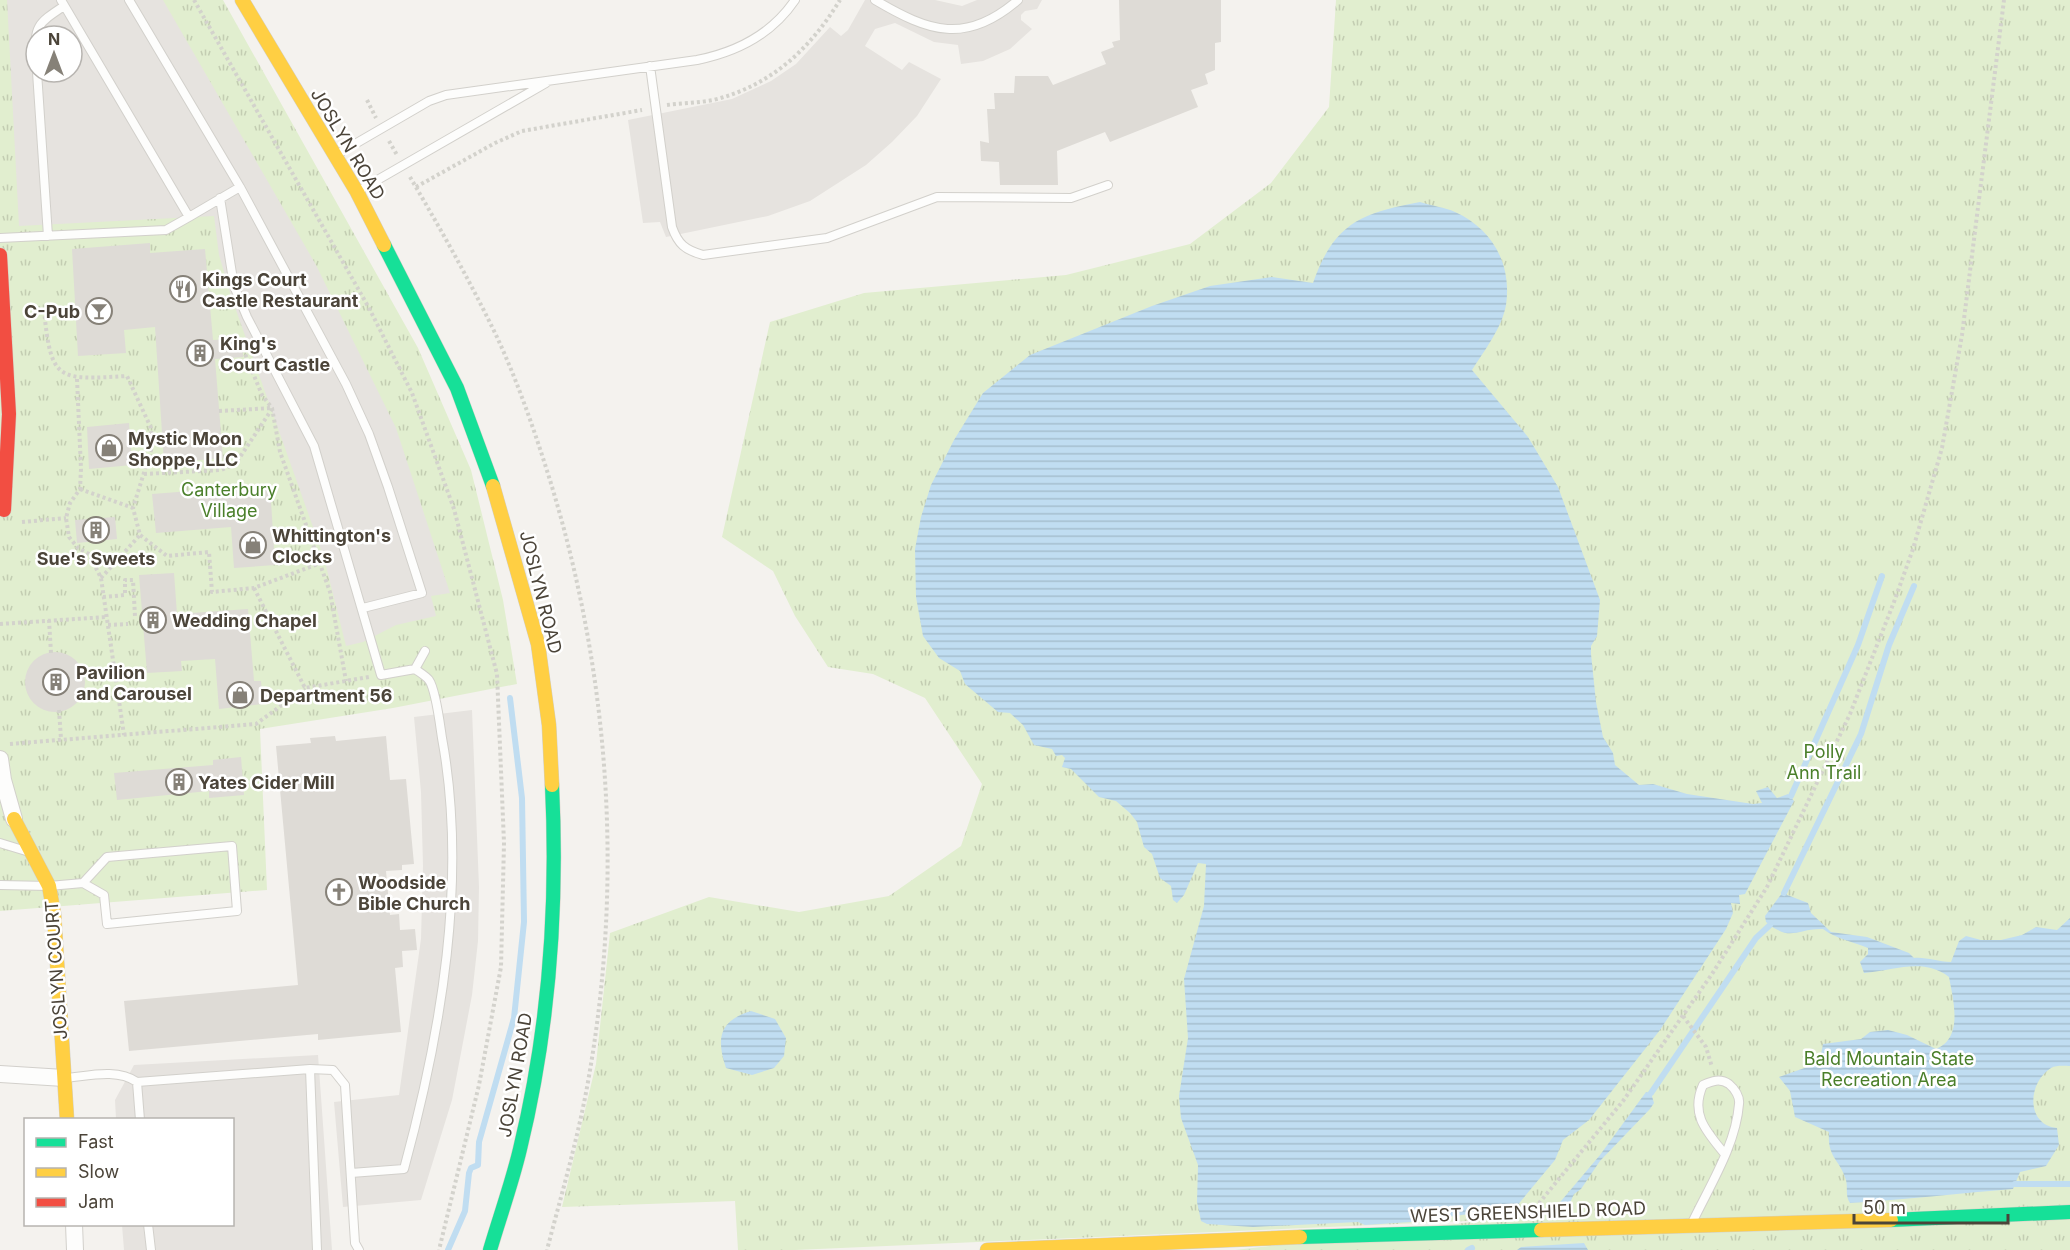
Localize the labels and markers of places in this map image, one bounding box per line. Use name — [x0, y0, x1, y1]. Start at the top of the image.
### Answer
place label: Kings Court Castle Restaurant — [202, 269, 359, 311]
restaurant icon: Kings Court Castle Restaurant — [168, 274, 198, 304]
bar icon: C-Pub — [84, 296, 114, 326]
place label: C-Pub — [24, 301, 80, 322]
place label: King's Court Castle — [220, 333, 330, 375]
building icon: King's Court Castle — [185, 338, 215, 368]
place label: Mystic Moon Shoppe, LLC — [128, 428, 242, 470]
shop icon: Mystic Moon Shoppe, LLC — [94, 433, 124, 463]
building icon: Sue's Sweets — [81, 515, 111, 545]
place label: Whittington's Clocks — [272, 525, 391, 567]
shop icon: Whittington's Clocks — [238, 530, 268, 560]
place label: Sue's Sweets — [37, 548, 155, 569]
building icon: Wedding Chapel — [138, 605, 168, 635]
place label: Wedding Chapel — [172, 610, 317, 631]
place label: Pavilion and Carousel — [76, 662, 192, 704]
building icon: Pavilion and Carousel — [41, 667, 71, 697]
shop icon: Department 56 — [225, 680, 255, 710]
place label: Department 56 — [260, 685, 392, 706]
building icon: Yates Cider Mill — [164, 767, 194, 797]
place label: Yates Cider Mill — [198, 772, 335, 793]
place label: Woodside Bible Church — [358, 872, 470, 914]
church icon: Woodside Bible Church — [324, 877, 354, 907]

